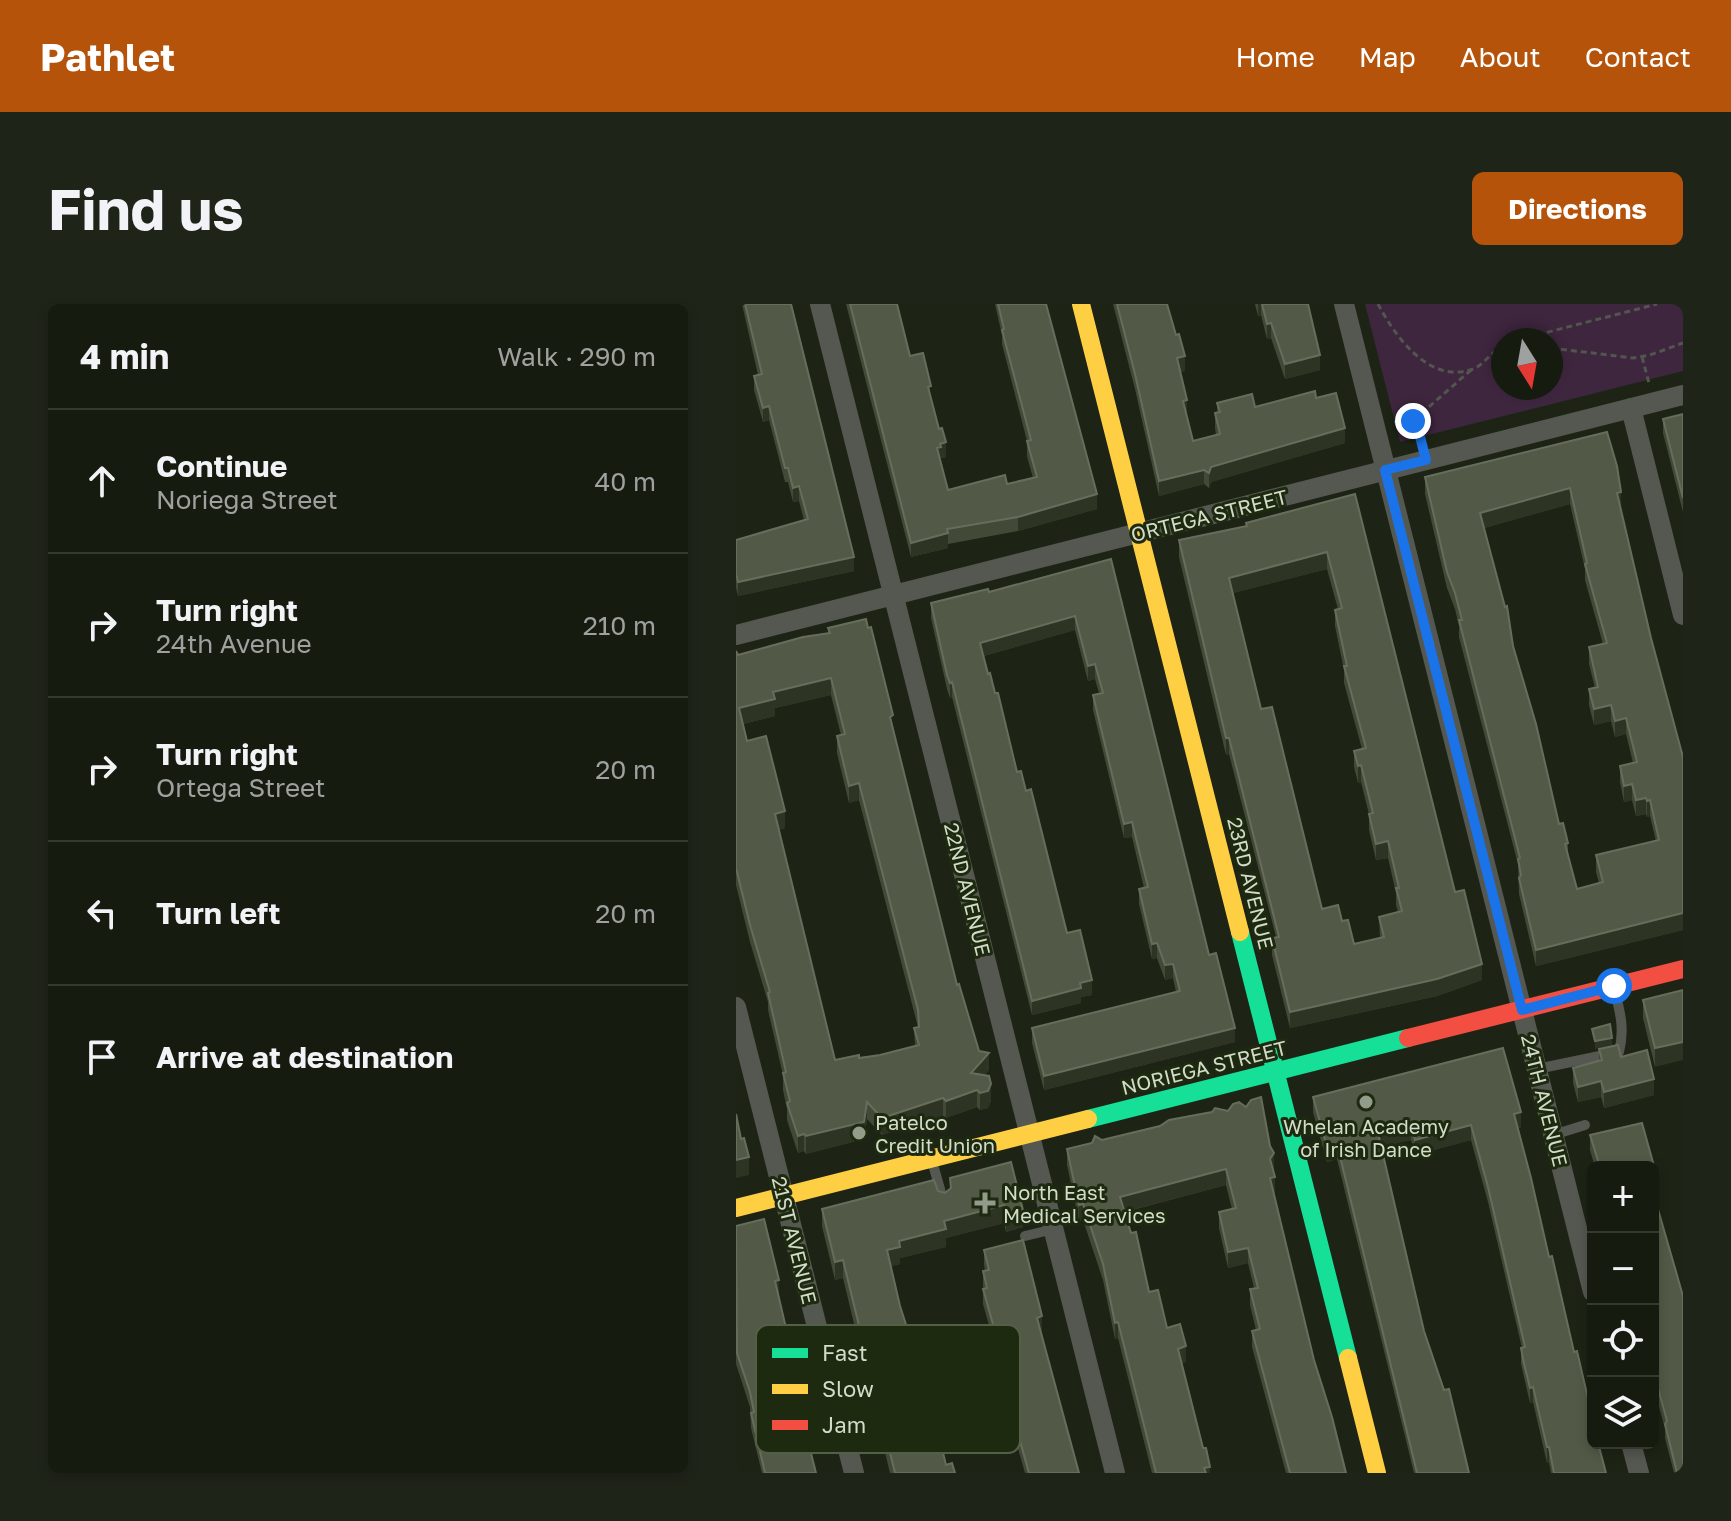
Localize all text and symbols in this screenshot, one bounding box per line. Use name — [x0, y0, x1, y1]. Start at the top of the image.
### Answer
text: Pathlet — [40, 34, 175, 79]
text: Home — [1236, 40, 1315, 73]
text: Map — [1359, 40, 1416, 73]
text: About — [1460, 40, 1541, 73]
text: Contact — [1585, 40, 1691, 73]
button: Directions — [1472, 172, 1683, 245]
text: Find us — [48, 175, 244, 242]
north arrow — [1491, 328, 1563, 400]
text: 4 min — [80, 336, 169, 376]
text: Walk · 290 m — [497, 341, 656, 372]
route end — [1395, 403, 1431, 439]
text: Continue — [156, 448, 287, 484]
icon: ahead — [80, 459, 124, 503]
text: 40 m — [595, 466, 656, 497]
text: Noriega Street — [156, 484, 338, 515]
street label: ORTEGA STREET — [1128, 484, 1290, 546]
text: Turn right — [156, 592, 298, 628]
icon: right — [80, 603, 124, 647]
text: 210 m — [583, 610, 656, 641]
text: 24th Avenue — [156, 628, 312, 659]
text: Turn right — [156, 736, 298, 772]
icon: right — [80, 747, 124, 791]
text: 20 m — [595, 754, 656, 785]
text: Ortega Street — [156, 772, 326, 803]
street label: 23RD AVENUE — [1223, 815, 1279, 951]
street label: 22ND AVENUE — [940, 820, 996, 958]
icon: left — [80, 891, 124, 935]
text: Turn left — [156, 895, 281, 931]
text: 20 m — [595, 898, 656, 929]
route start — [1596, 968, 1632, 1004]
street label: 24TH AVENUE — [1517, 1031, 1573, 1169]
icon: arrive — [80, 1035, 124, 1079]
street label: NORIEGA STREET — [1119, 1035, 1289, 1099]
text: Arrive at destination — [156, 1039, 453, 1075]
marker: Whelan Academy of Irish Dance — [1357, 1093, 1375, 1111]
place label: Patelco Credit Union — [875, 1110, 995, 1157]
place label: Whelan Academy of Irish Dance — [1283, 1114, 1449, 1161]
marker: Patelco Credit Union — [850, 1124, 868, 1142]
map controls — [1587, 1161, 1659, 1449]
button: + — [1587, 1161, 1659, 1233]
street label: 21ST AVENUE — [768, 1174, 822, 1306]
place label: North East Medical Services — [1003, 1180, 1166, 1227]
marker: North East Medical Services — [974, 1192, 996, 1214]
button: − — [1587, 1233, 1659, 1305]
button: locate — [1587, 1305, 1659, 1377]
legend — [756, 1325, 1020, 1453]
text: Fast — [822, 1339, 868, 1366]
text: Slow — [822, 1375, 874, 1402]
button: layers — [1587, 1377, 1659, 1449]
text: Jam — [822, 1411, 866, 1438]

